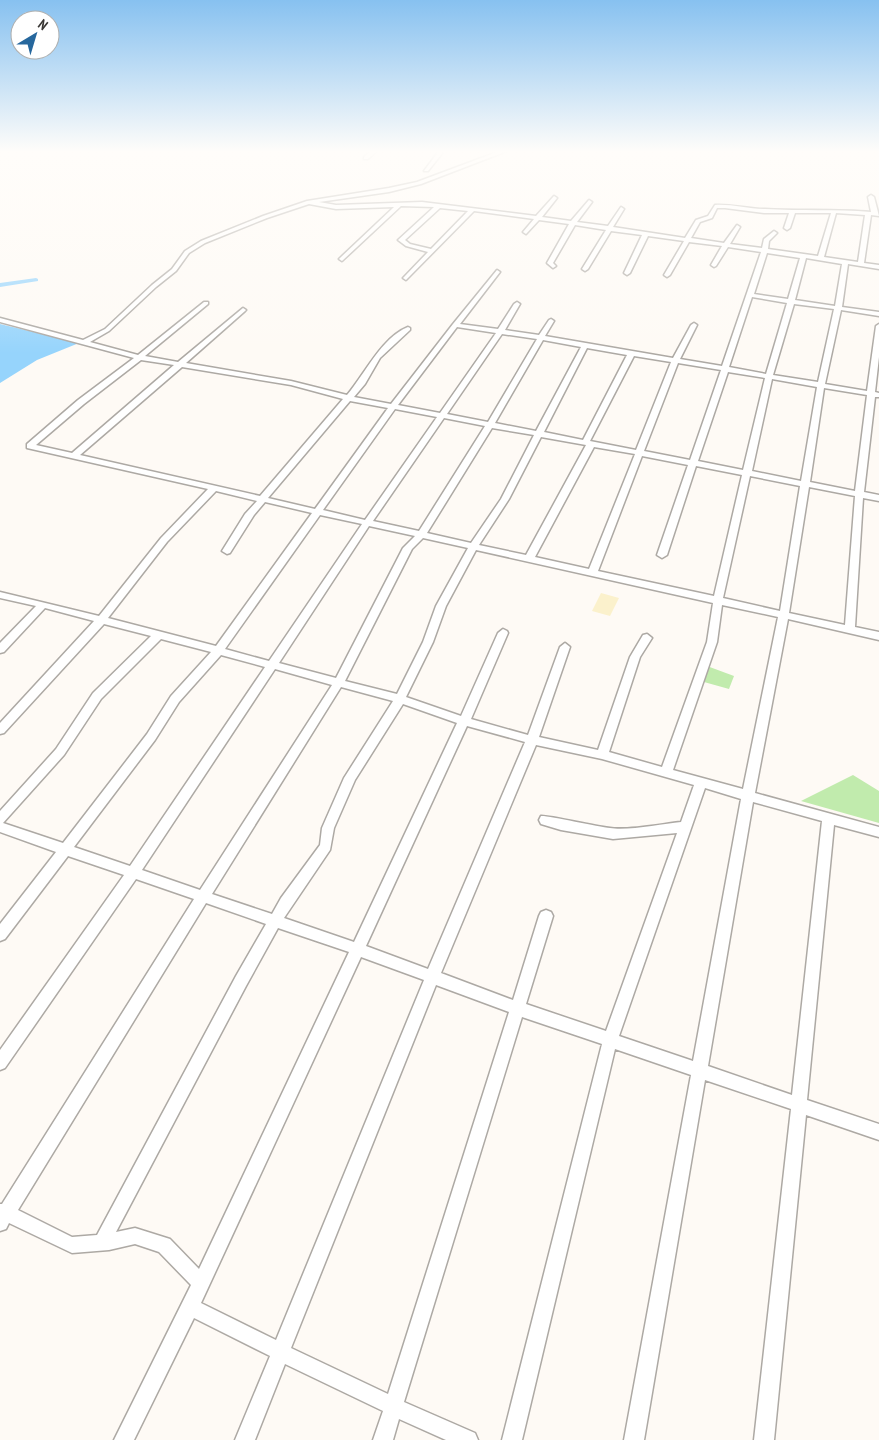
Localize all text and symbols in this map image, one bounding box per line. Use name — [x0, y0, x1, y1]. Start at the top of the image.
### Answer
north arrow — [10, 10, 60, 60]
text: N — [34, 15, 52, 34]

